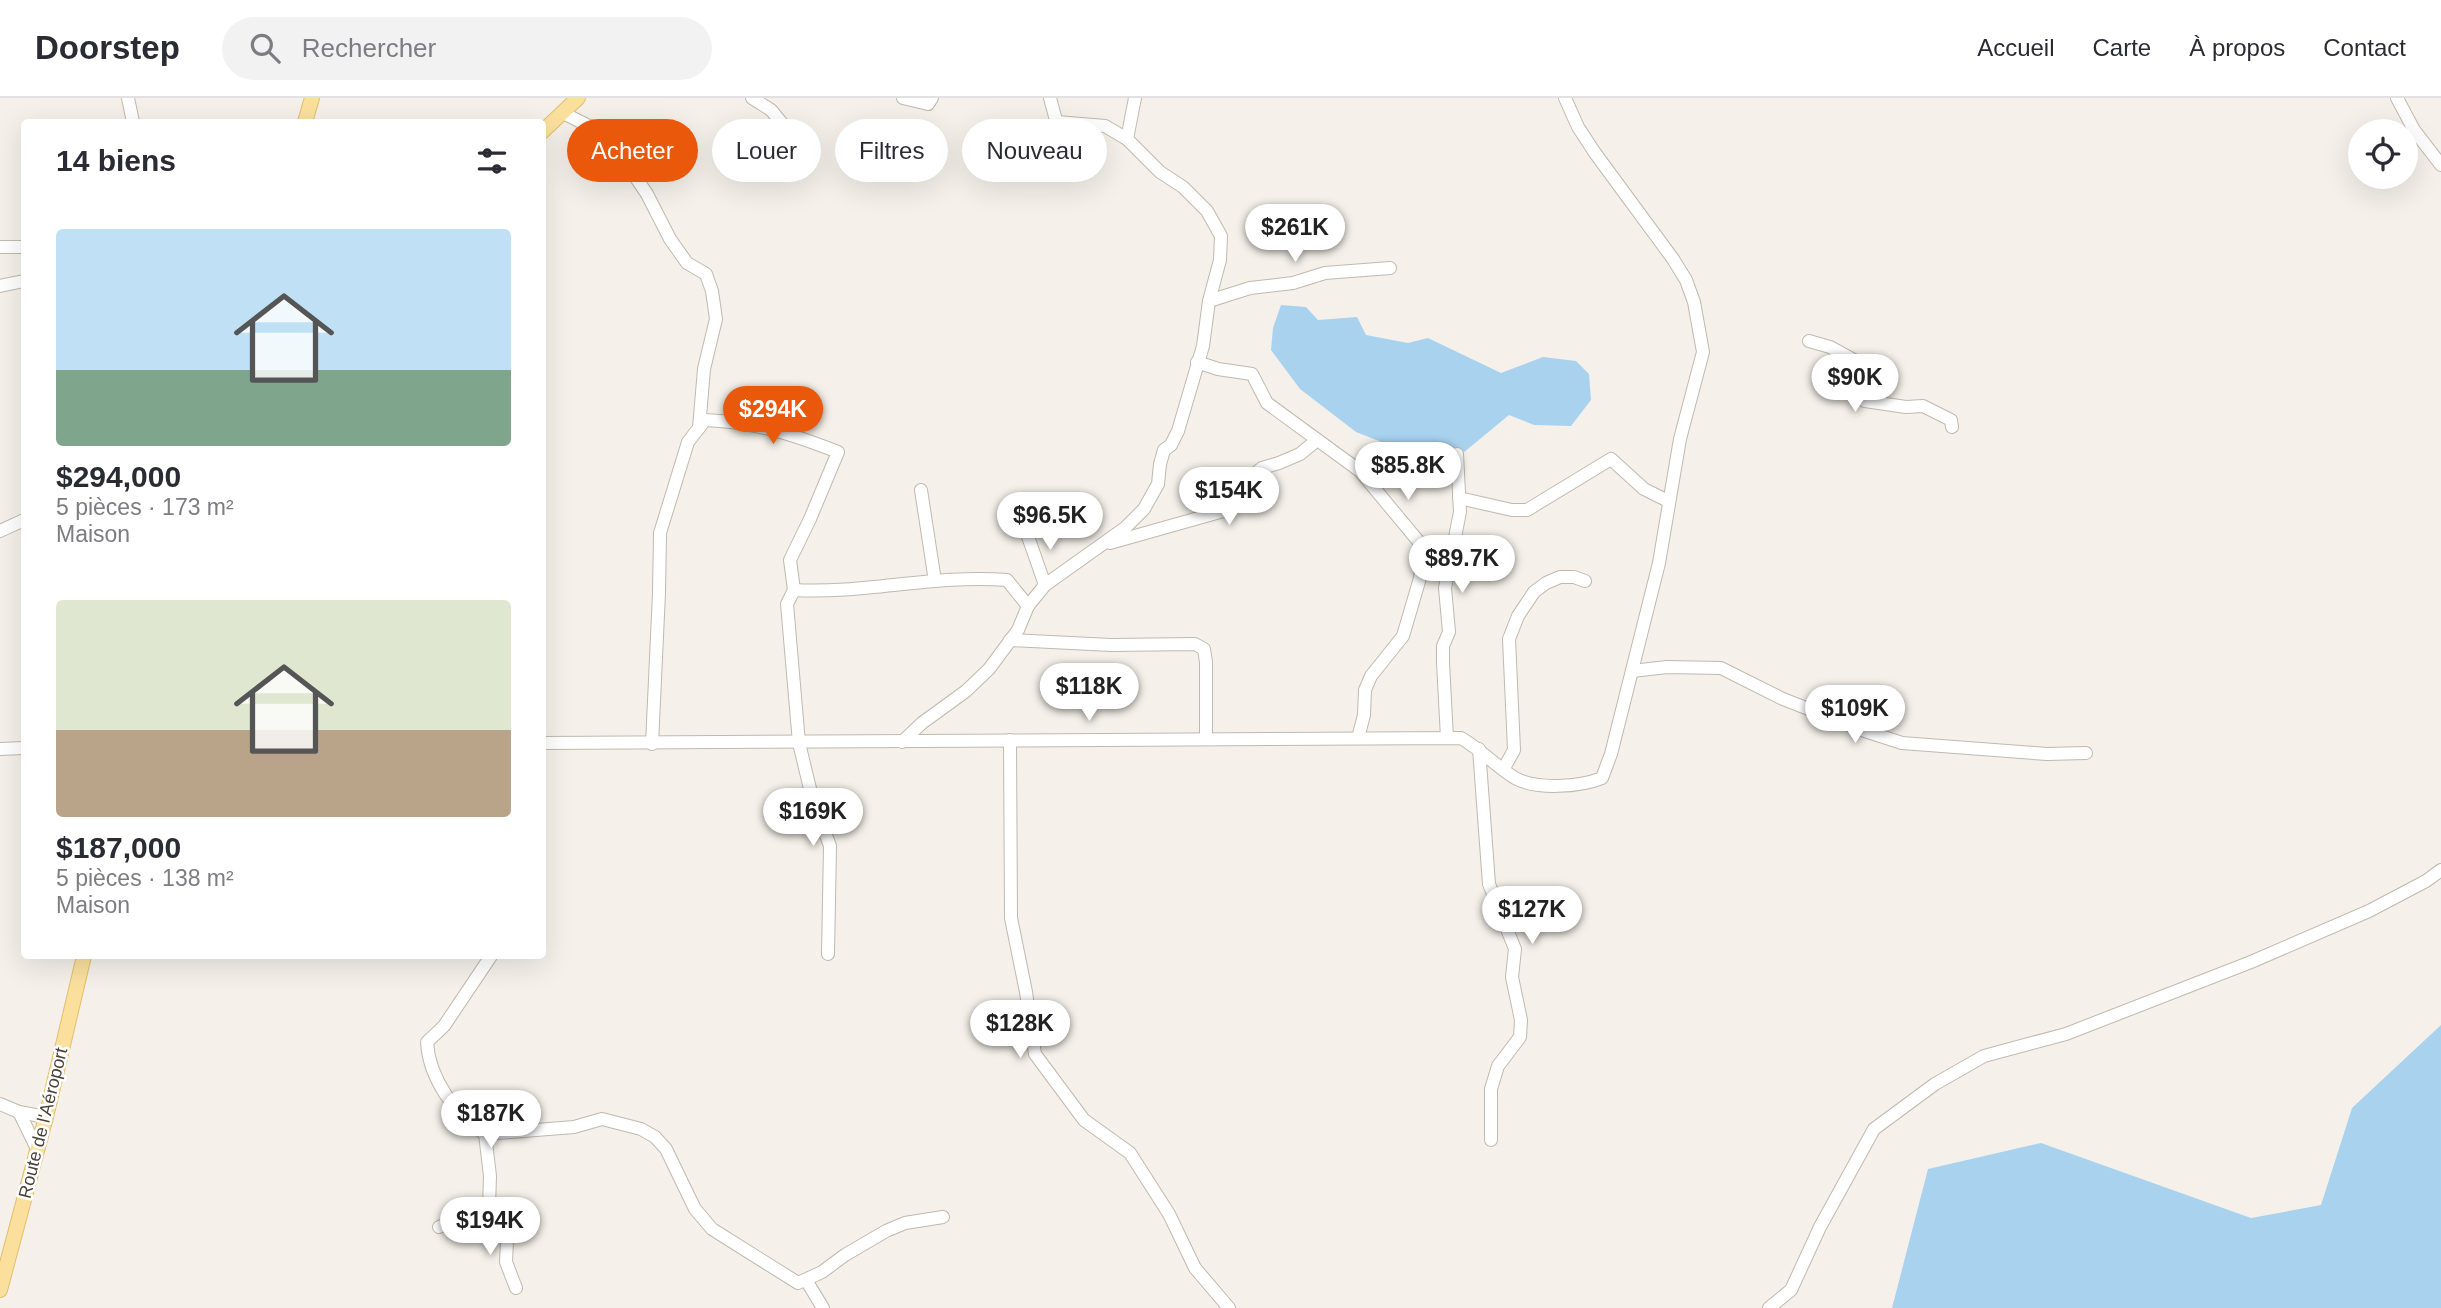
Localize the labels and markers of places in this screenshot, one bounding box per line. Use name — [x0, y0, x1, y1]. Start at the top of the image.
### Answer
pin: $261K — [1246, 204, 1344, 264]
pin: $90K — [1814, 354, 1896, 414]
pin: $294K — [724, 386, 822, 446]
pin: $85.8K — [1351, 442, 1465, 502]
pin: $154K — [1180, 468, 1278, 527]
pin: $96.5K — [993, 492, 1107, 552]
pin: $89.7K — [1405, 536, 1519, 595]
pin: $118K — [1040, 664, 1138, 723]
pin: $109K — [1806, 686, 1904, 745]
pin: $169K — [764, 788, 862, 848]
pin: $127K — [1483, 886, 1581, 946]
pin: $128K — [971, 1000, 1069, 1060]
pin: $187K — [442, 1090, 540, 1150]
pin: $194K — [441, 1198, 539, 1257]

